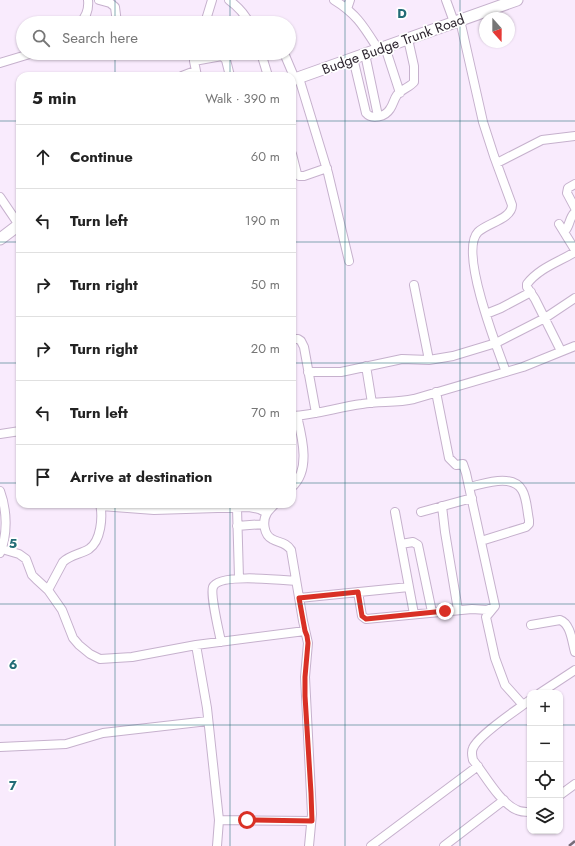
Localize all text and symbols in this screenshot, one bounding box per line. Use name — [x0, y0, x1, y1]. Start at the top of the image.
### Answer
text: D — [397, 4, 407, 23]
street label: Budge Budge Trunk Road — [319, 9, 467, 79]
north arrow — [479, 12, 515, 48]
search box — [16, 16, 296, 60]
icon: search — [30, 27, 52, 49]
text: Search here — [62, 27, 138, 49]
text: 5 min — [32, 86, 76, 110]
text: Walk · 390 m — [205, 89, 280, 108]
icon: ahead — [32, 146, 54, 168]
text: Continue — [70, 146, 133, 168]
text: 60 m — [251, 147, 280, 166]
icon: left — [32, 210, 54, 232]
text: Turn left — [70, 210, 128, 232]
text: 190 m — [245, 211, 280, 230]
icon: right — [32, 274, 54, 296]
text: Turn right — [70, 274, 138, 296]
text: 50 m — [251, 275, 280, 294]
icon: right — [32, 338, 54, 360]
text: Turn right — [70, 338, 138, 360]
text: 20 m — [251, 339, 280, 358]
icon: left — [32, 402, 54, 424]
text: Turn left — [70, 402, 128, 424]
text: 70 m — [251, 403, 280, 422]
icon: arrive — [32, 466, 54, 488]
text: Arrive at destination — [70, 466, 212, 488]
text: 5 — [9, 534, 17, 553]
route end — [436, 602, 454, 620]
text: 6 — [9, 655, 18, 674]
map controls — [527, 690, 563, 834]
button: + — [527, 690, 563, 726]
button: − — [527, 726, 563, 762]
button: locate — [527, 762, 563, 798]
text: 7 — [9, 776, 17, 795]
button: layers — [527, 798, 563, 834]
route start — [238, 811, 256, 829]

